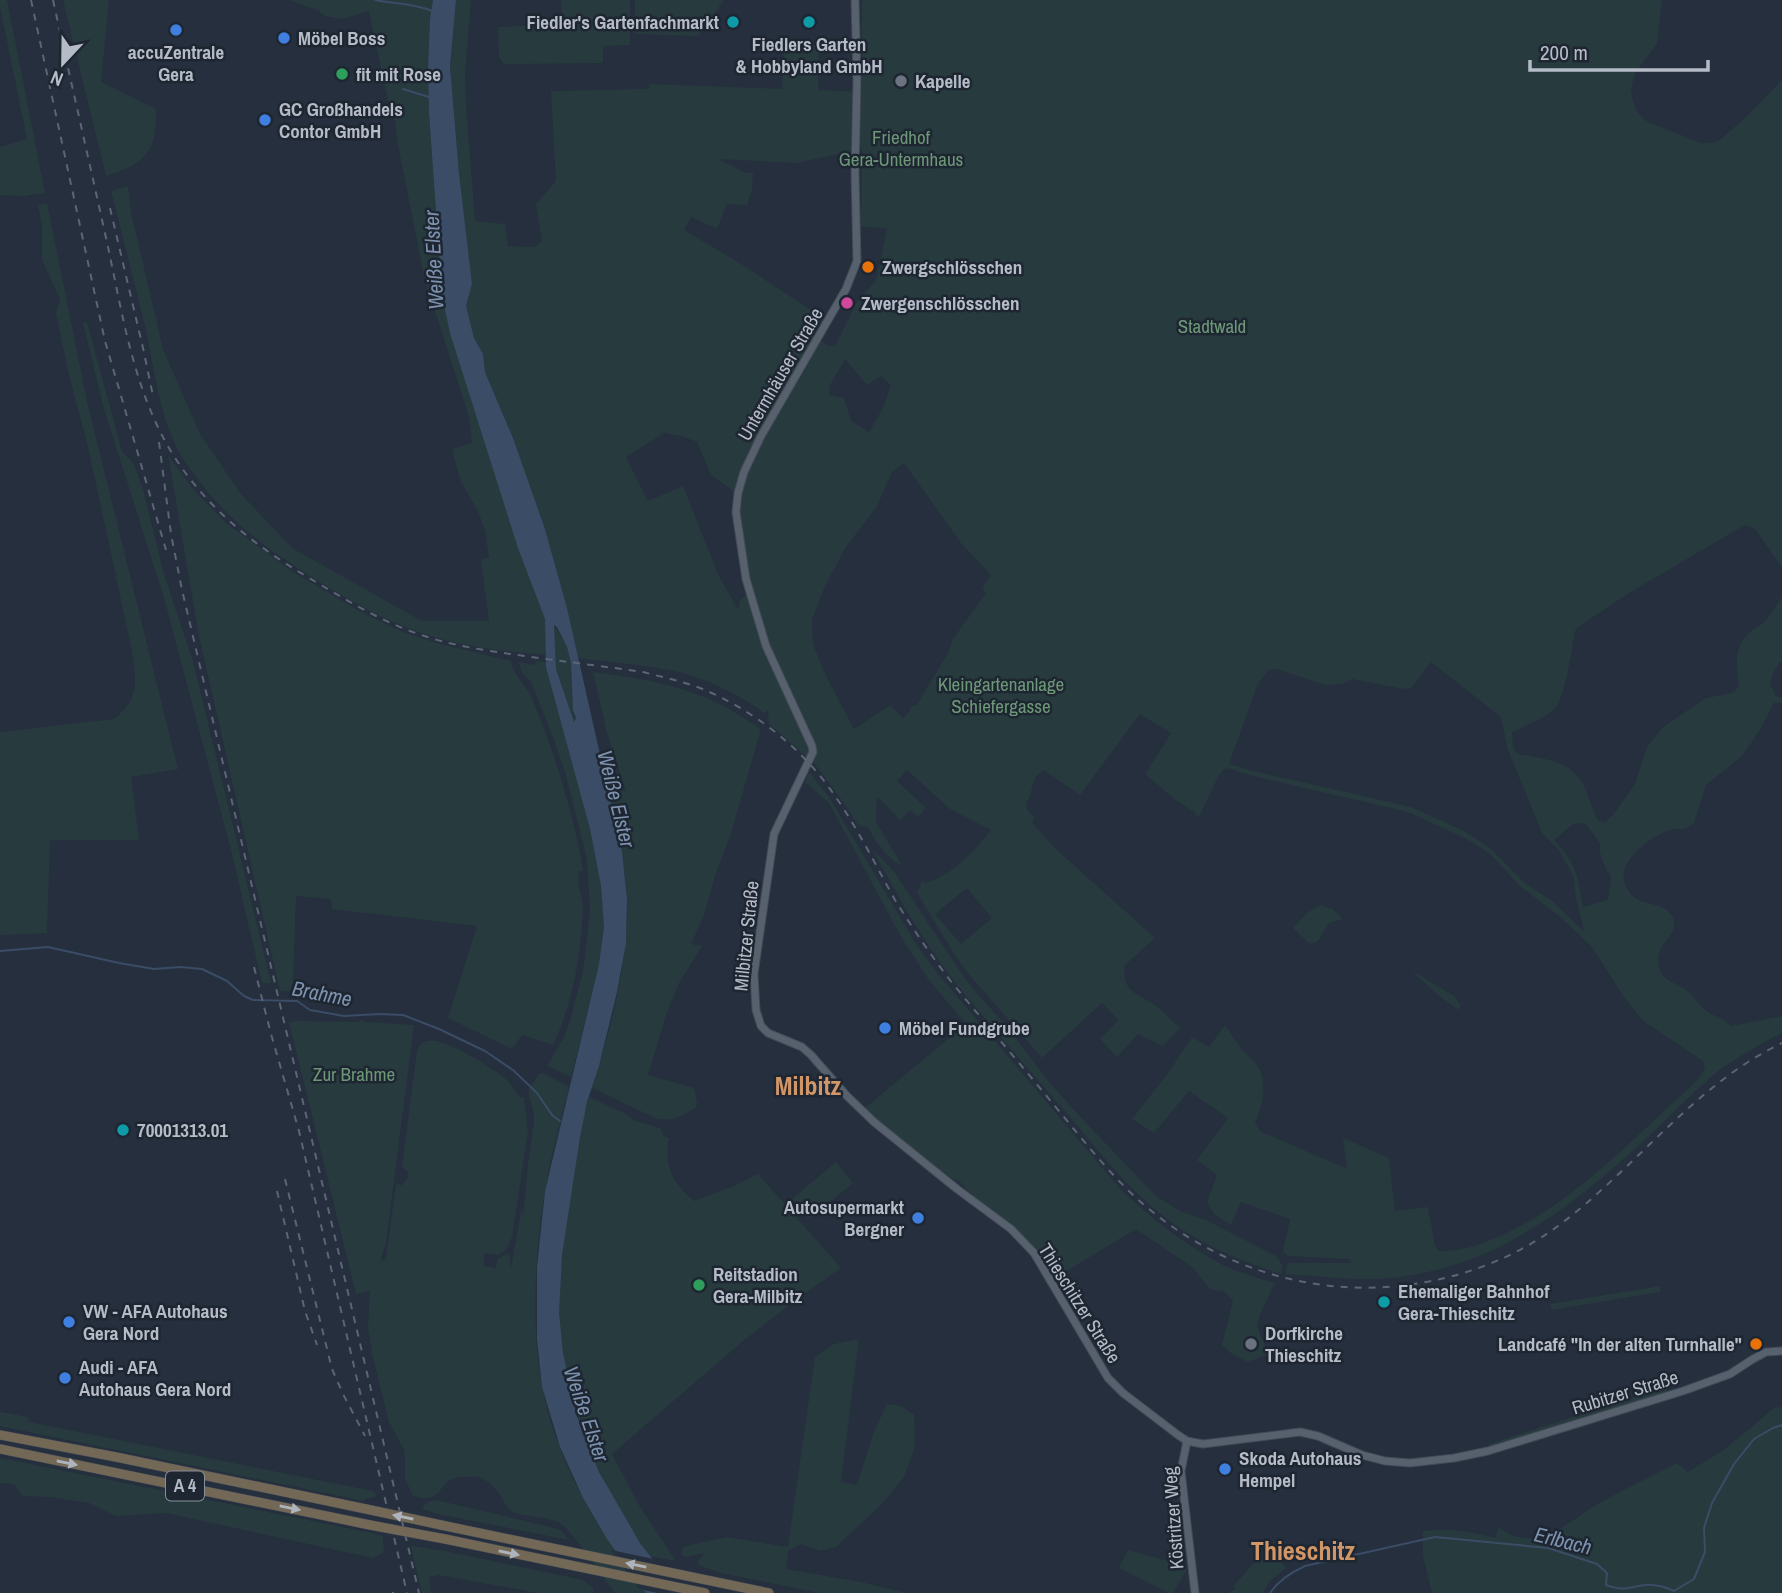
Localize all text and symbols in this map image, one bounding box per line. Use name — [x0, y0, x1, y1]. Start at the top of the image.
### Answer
place label: Fiedler's Gartenfachmarkt — [527, 9, 719, 35]
marker: Fiedler's Gartenfachmarkt — [725, 14, 741, 30]
marker: Fiedlers Garten & Hobbyland GmbH — [801, 14, 817, 30]
marker: accuZentrale Gera — [168, 22, 184, 38]
place label: Möbel Boss — [298, 25, 385, 51]
north arrow — [28, 28, 98, 98]
scale bar — [1530, 28, 1708, 72]
marker: Möbel Boss — [276, 30, 292, 46]
place label: Fiedlers Garten & Hobbyland GmbH — [735, 31, 883, 79]
text: 200 m — [1540, 38, 1588, 67]
place label: accuZentrale Gera — [128, 39, 224, 87]
place label: fit mit Rose — [356, 61, 441, 87]
text: N — [47, 65, 67, 93]
marker: fit mit Rose — [334, 66, 350, 82]
place label: Kapelle — [915, 68, 971, 94]
marker: Kapelle — [893, 73, 909, 89]
place label: GC Großhandels Contor GmbH — [279, 96, 403, 144]
marker: GC Großhandels Contor GmbH — [257, 112, 273, 128]
park label: Friedhof Gera-Untermhaus — [839, 124, 964, 172]
water label: Weiße Elster — [416, 208, 451, 310]
place label: Zwergschlösschen — [882, 254, 1022, 280]
marker: Zwergschlösschen — [860, 259, 876, 275]
place label: Zwergenschlösschen — [861, 290, 1019, 316]
marker: Zwergenschlösschen — [839, 295, 855, 311]
street label: Untermhäuser Straße — [731, 303, 829, 445]
park label: Stadtwald — [1178, 313, 1246, 339]
park label: Kleingartenanlage Schiefergasse — [938, 671, 1064, 719]
water label: Weiße Elster — [590, 747, 643, 852]
street label: Milbitzer Straße — [727, 880, 765, 992]
water label: Brahme — [290, 974, 354, 1013]
place label: Möbel Fundgrube — [899, 1015, 1030, 1041]
marker: Möbel Fundgrube — [877, 1020, 893, 1036]
park label: Zur Brahme — [313, 1061, 395, 1087]
district label: Milbitz — [775, 1068, 842, 1103]
place label: 70001313.01 — [137, 1117, 228, 1143]
marker: 70001313.01 — [115, 1122, 131, 1138]
place label: Autosupermarkt Bergner — [784, 1194, 904, 1242]
marker: Autosupermarkt Bergner — [910, 1210, 926, 1226]
street label: Thieschitzer Straße — [1033, 1238, 1127, 1368]
place label: Reitstadion Gera-Milbitz — [713, 1261, 802, 1309]
marker: Reitstadion Gera-Milbitz — [691, 1277, 707, 1293]
place label: Ehemaliger Bahnhof Gera-Thieschitz — [1398, 1278, 1550, 1326]
marker: Ehemaliger Bahnhof Gera-Thieschitz — [1376, 1294, 1392, 1310]
place label: VW - AFA Autohaus Gera Nord — [83, 1298, 228, 1346]
marker: VW - AFA Autohaus Gera Nord — [61, 1314, 77, 1330]
place label: Dorfkirche Thieschitz — [1265, 1320, 1343, 1368]
place label: Landcafé "In der alten Turnhalle" — [1498, 1331, 1742, 1357]
marker: Dorfkirche Thieschitz — [1243, 1336, 1259, 1352]
marker: Landcafé "In der alten Turnhalle" — [1748, 1336, 1764, 1352]
place label: Audi - AFA Autohaus Gera Nord — [79, 1354, 231, 1402]
water label: Weiße Elster — [557, 1362, 617, 1467]
street label: Rubitzer Straße — [1569, 1363, 1681, 1421]
marker: Audi - AFA Autohaus Gera Nord — [57, 1370, 73, 1386]
place label: Skoda Autohaus Hempel — [1239, 1445, 1361, 1493]
one-way arrow — [56, 1457, 78, 1468]
marker: Skoda Autohaus Hempel — [1217, 1461, 1233, 1477]
street label: Köstritzer Weg — [1156, 1466, 1190, 1570]
road number: A 4 — [166, 1471, 204, 1500]
one-way arrow — [279, 1502, 301, 1513]
one-way arrow — [392, 1511, 414, 1522]
water label: Erlbach — [1531, 1519, 1595, 1562]
district label: Thieschitz — [1251, 1533, 1355, 1568]
one-way arrow — [498, 1547, 520, 1558]
one-way arrow — [625, 1559, 647, 1570]

